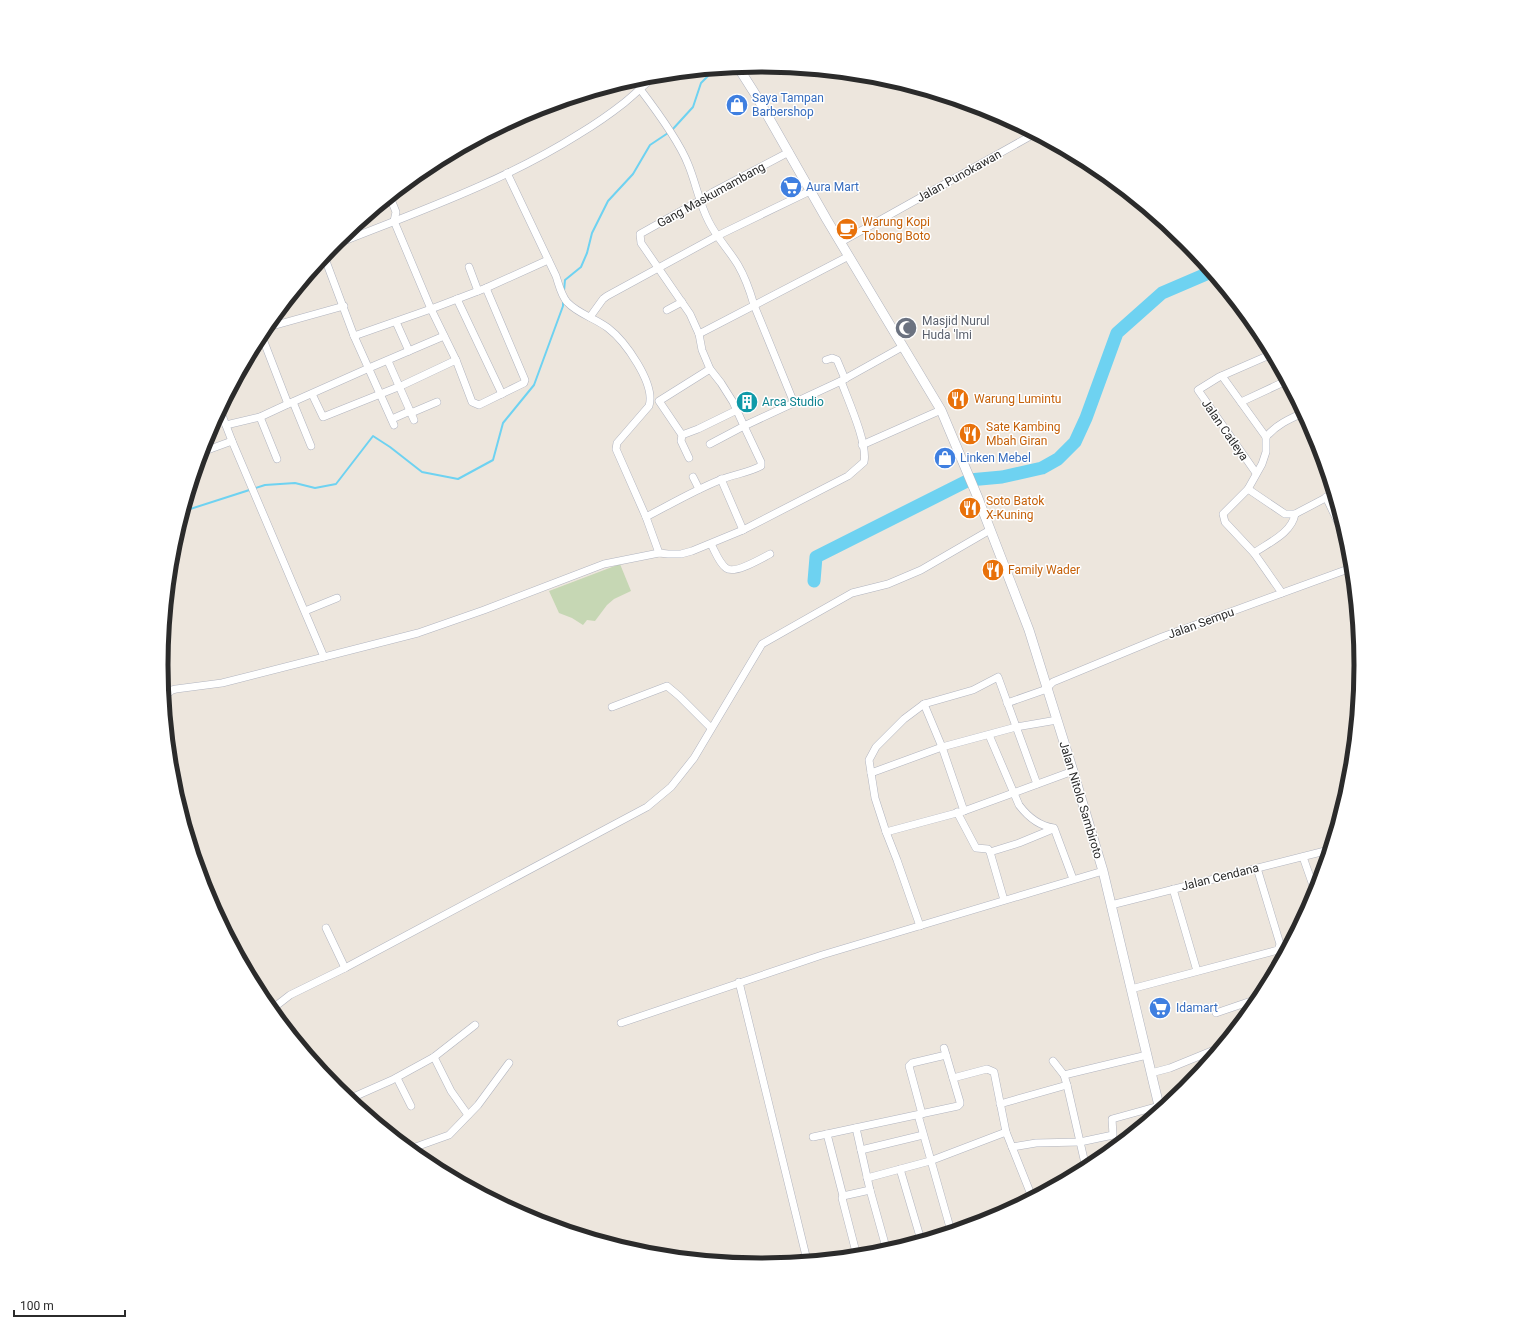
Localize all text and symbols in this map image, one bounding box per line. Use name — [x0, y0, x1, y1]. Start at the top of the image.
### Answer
place label: Saya Tampan Barbershop — [752, 91, 824, 119]
shop icon: Saya Tampan Barbershop — [724, 92, 750, 118]
street label: Jalan Punokawan — [914, 147, 1004, 205]
street label: Gang Maskumambang — [655, 160, 767, 230]
supermarket icon: Aura Mart — [778, 174, 804, 200]
place label: Aura Mart — [806, 180, 859, 194]
place label: Warung Kopi Tobong Boto — [862, 215, 930, 243]
cafe icon: Warung Kopi Tobong Boto — [834, 216, 860, 242]
place label: Masjid Nurul Huda 'lmi — [922, 314, 990, 342]
mosque icon: Masjid Nurul Huda 'lmi — [893, 315, 919, 341]
restaurant icon: Warung Lumintu — [945, 386, 971, 412]
building icon: Arca Studio — [734, 389, 760, 415]
place label: Warung Lumintu — [974, 392, 1061, 406]
place label: Arca Studio — [762, 395, 824, 409]
street label: Jalan Catleya — [1199, 397, 1251, 463]
place label: Sate Kambing Mbah Giran — [986, 420, 1061, 448]
restaurant icon: Sate Kambing Mbah Giran — [957, 421, 983, 447]
shop icon: Linken Mebel — [932, 445, 958, 471]
place label: Linken Mebel — [960, 451, 1031, 465]
place label: Soto Batok X-Kuning — [986, 494, 1045, 522]
restaurant icon: Soto Batok X-Kuning — [957, 495, 983, 521]
restaurant icon: Family Wader — [980, 557, 1006, 583]
place label: Family Wader — [1008, 563, 1080, 577]
street label: Jalan Sempu — [1166, 605, 1236, 641]
street label: Jalan Nitolo Sambiroto — [1056, 739, 1106, 861]
street label: Jalan Cendana — [1180, 861, 1260, 893]
supermarket icon: Idamart — [1147, 995, 1173, 1021]
place label: Idamart — [1176, 1001, 1218, 1015]
scale bar — [14, 1292, 125, 1318]
text: 100 m — [20, 1299, 54, 1313]

